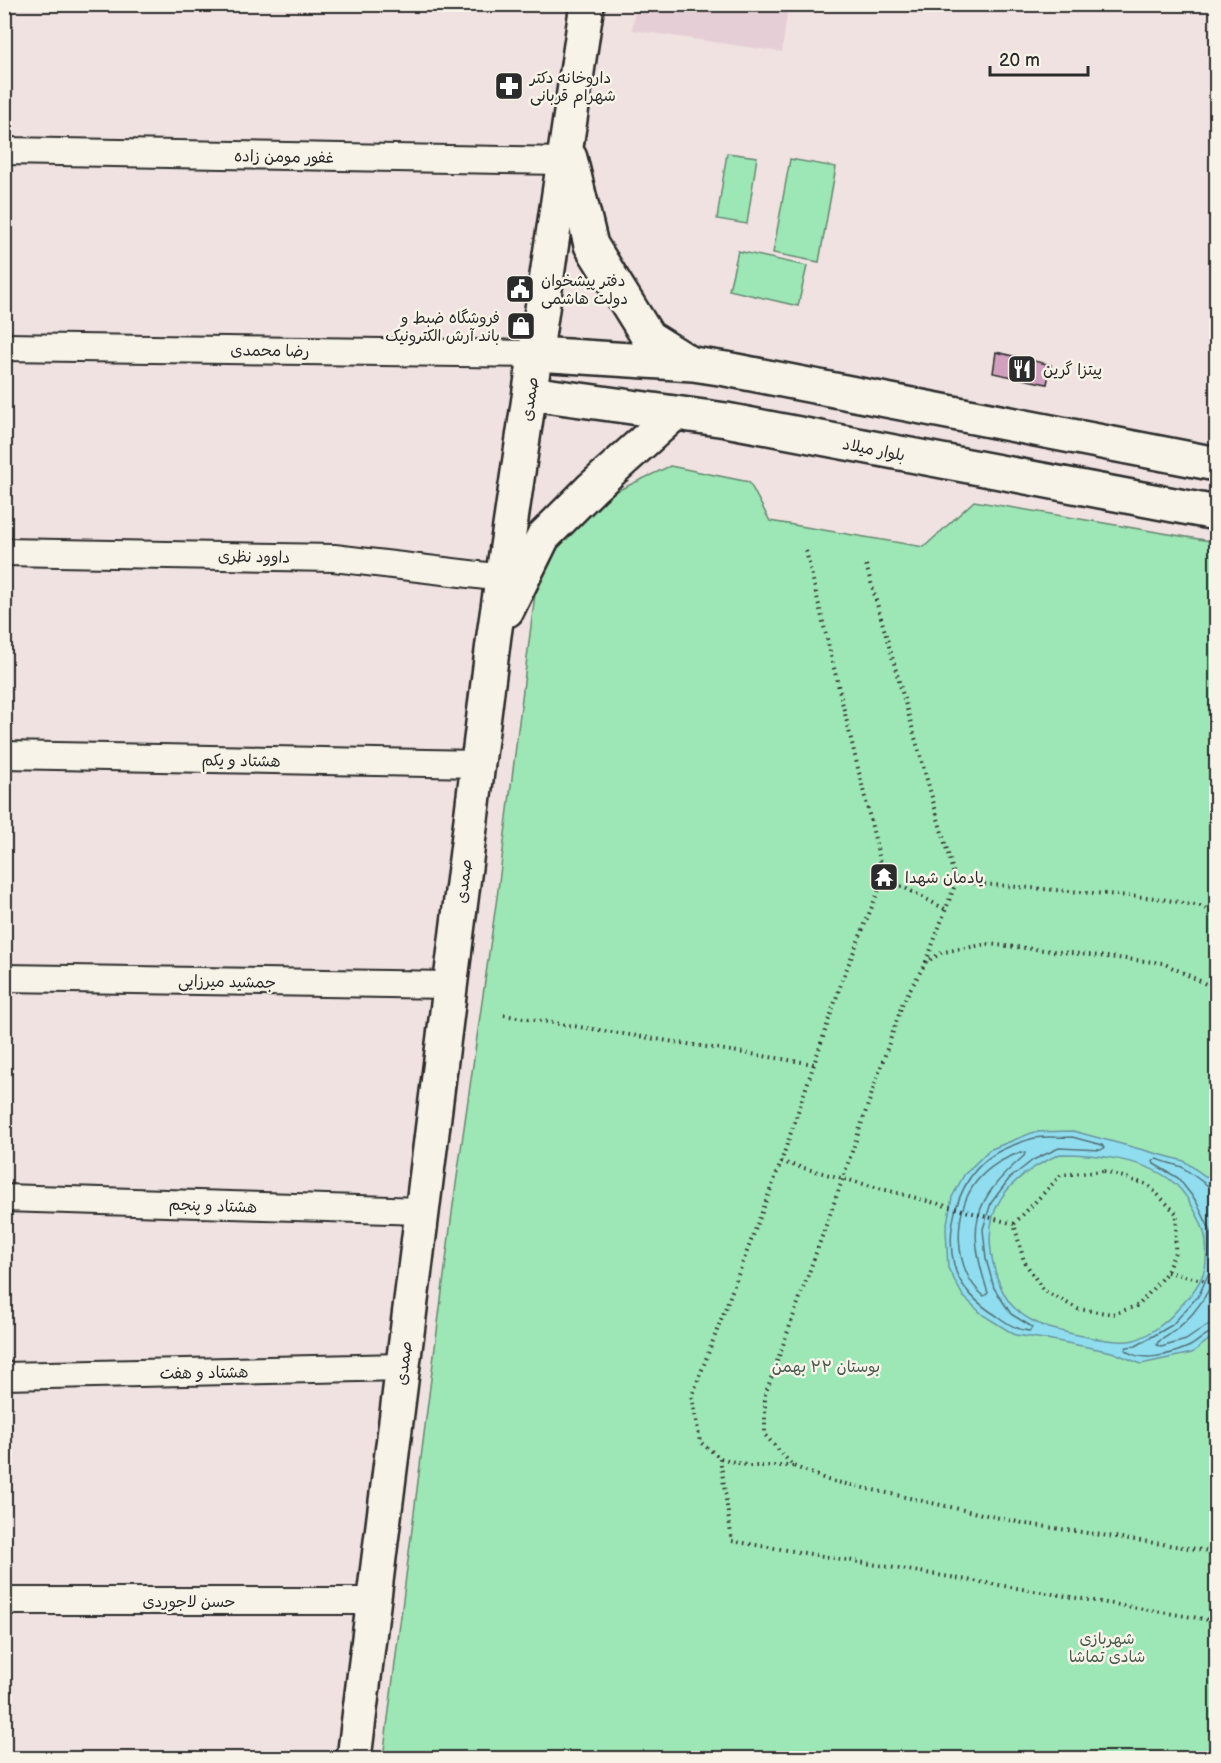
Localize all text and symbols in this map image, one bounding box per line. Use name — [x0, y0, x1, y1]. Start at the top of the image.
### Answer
scale bar — [990, 39, 1088, 77]
text: 20 m — [999, 50, 1040, 71]
place label: داروخانه دکتر شهرام قربانی — [528, 69, 616, 108]
pharmacy icon: داروخانه دکتر شهرام قربانی — [493, 70, 525, 102]
street label: غفور مومن زاده — [234, 147, 334, 168]
place label: دفتر پیشخوان دولت هاشمی — [541, 272, 628, 309]
public building icon: دفتر پیشخوان دولت هاشمی — [504, 273, 536, 305]
place label: فروشگاه ضبط و باند آرش الکترونیک — [385, 308, 500, 346]
shop icon: فروشگاه ضبط و باند آرش الکترونیک — [505, 310, 537, 342]
street label: رضا محمدی — [230, 341, 310, 362]
restaurant icon: پیتزا گرین — [1006, 353, 1038, 385]
place label: پیتزا گرین — [1043, 360, 1102, 380]
street label: صمدی — [518, 376, 543, 423]
street label: بلوار میلاد — [841, 435, 907, 466]
street label: داوود نظری — [218, 547, 290, 568]
street label: هشتاد و یکم — [201, 751, 281, 774]
street label: صمدی — [452, 858, 477, 904]
temple icon: یادمان شهدا — [868, 861, 900, 893]
place label: یادمان شهدا — [905, 869, 984, 888]
street label: جمشید میرزایی — [178, 972, 276, 993]
street label: هشتاد و پنجم — [168, 1195, 258, 1220]
street label: صمدی — [392, 1340, 417, 1386]
park label: بوستان ۲۲ بهمن — [772, 1358, 880, 1377]
street label: هشتاد و هفت — [159, 1363, 249, 1384]
street label: حسن لاجوردی — [142, 1593, 236, 1612]
park label: شهربازی شادی تماشا — [1069, 1630, 1145, 1667]

